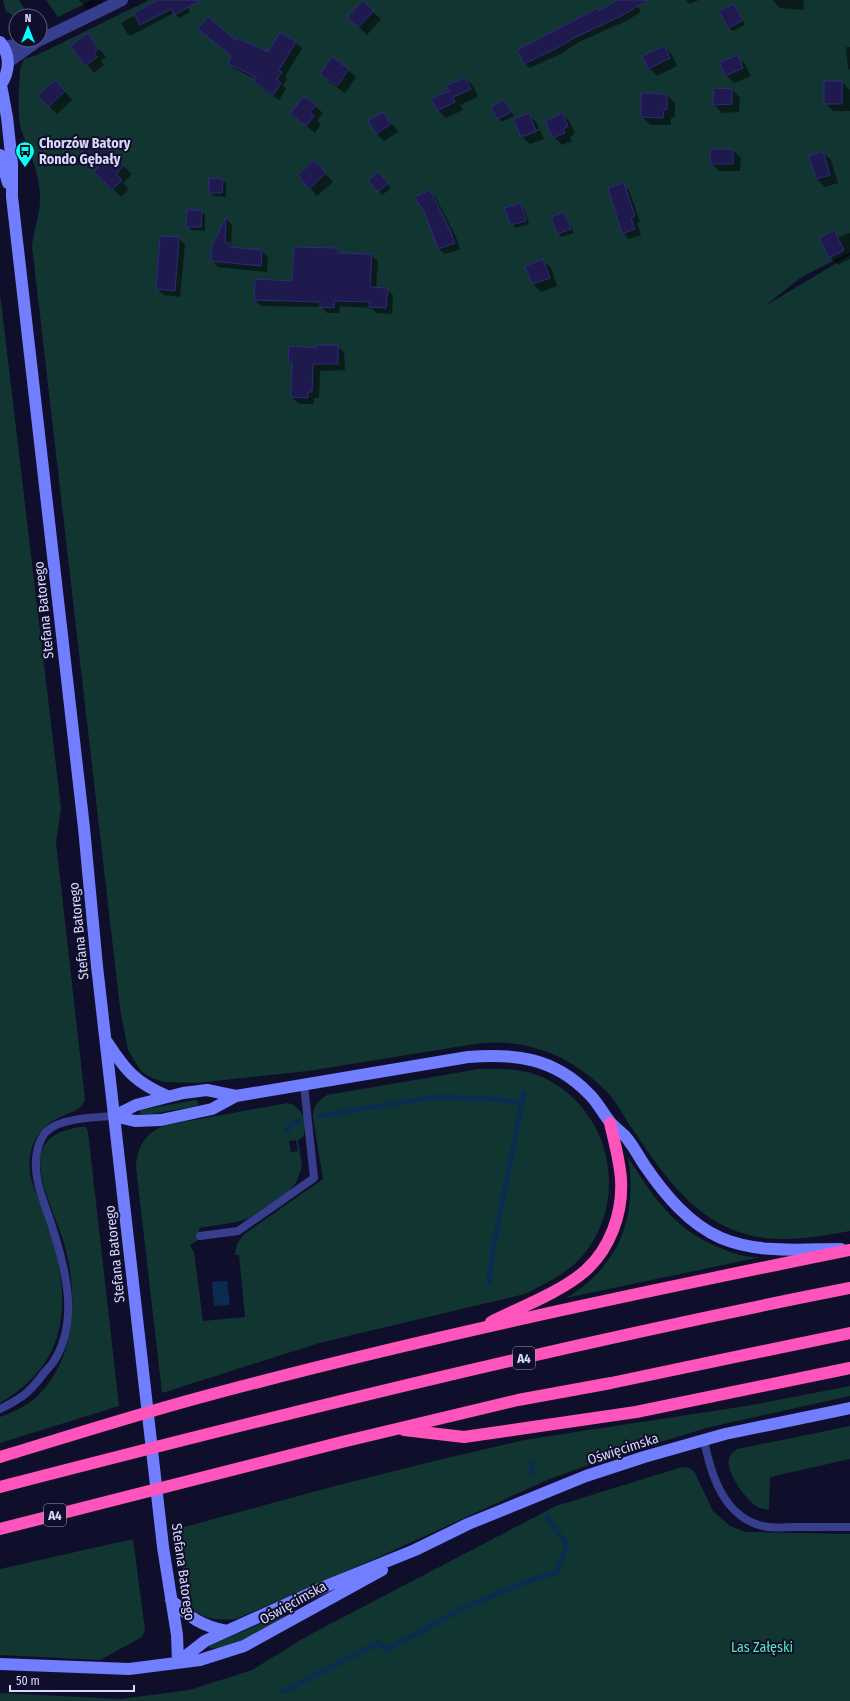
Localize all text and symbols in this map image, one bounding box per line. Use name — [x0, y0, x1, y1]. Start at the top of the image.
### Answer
north arrow — [8, 8, 48, 48]
text: N — [25, 12, 31, 25]
place label: Chorzów Batory Rondo Gębały — [39, 135, 131, 168]
bus stop icon: Chorzów Batory Rondo Gębały — [14, 140, 36, 168]
street label: Stefana Batorego — [30, 560, 58, 660]
street label: Stefana Batorego — [65, 881, 93, 981]
street label: Stefana Batorego — [101, 1204, 129, 1304]
road number: A4 — [513, 1347, 535, 1369]
street label: Oświęcimska — [585, 1429, 661, 1468]
road number: A4 — [44, 1504, 66, 1526]
street label: Stefana Batorego — [168, 1522, 198, 1622]
street label: Oświęcimska — [257, 1578, 329, 1628]
park label: Las Załęski — [731, 1639, 793, 1656]
scale bar — [10, 1667, 134, 1693]
text: 50 m — [16, 1674, 40, 1688]

